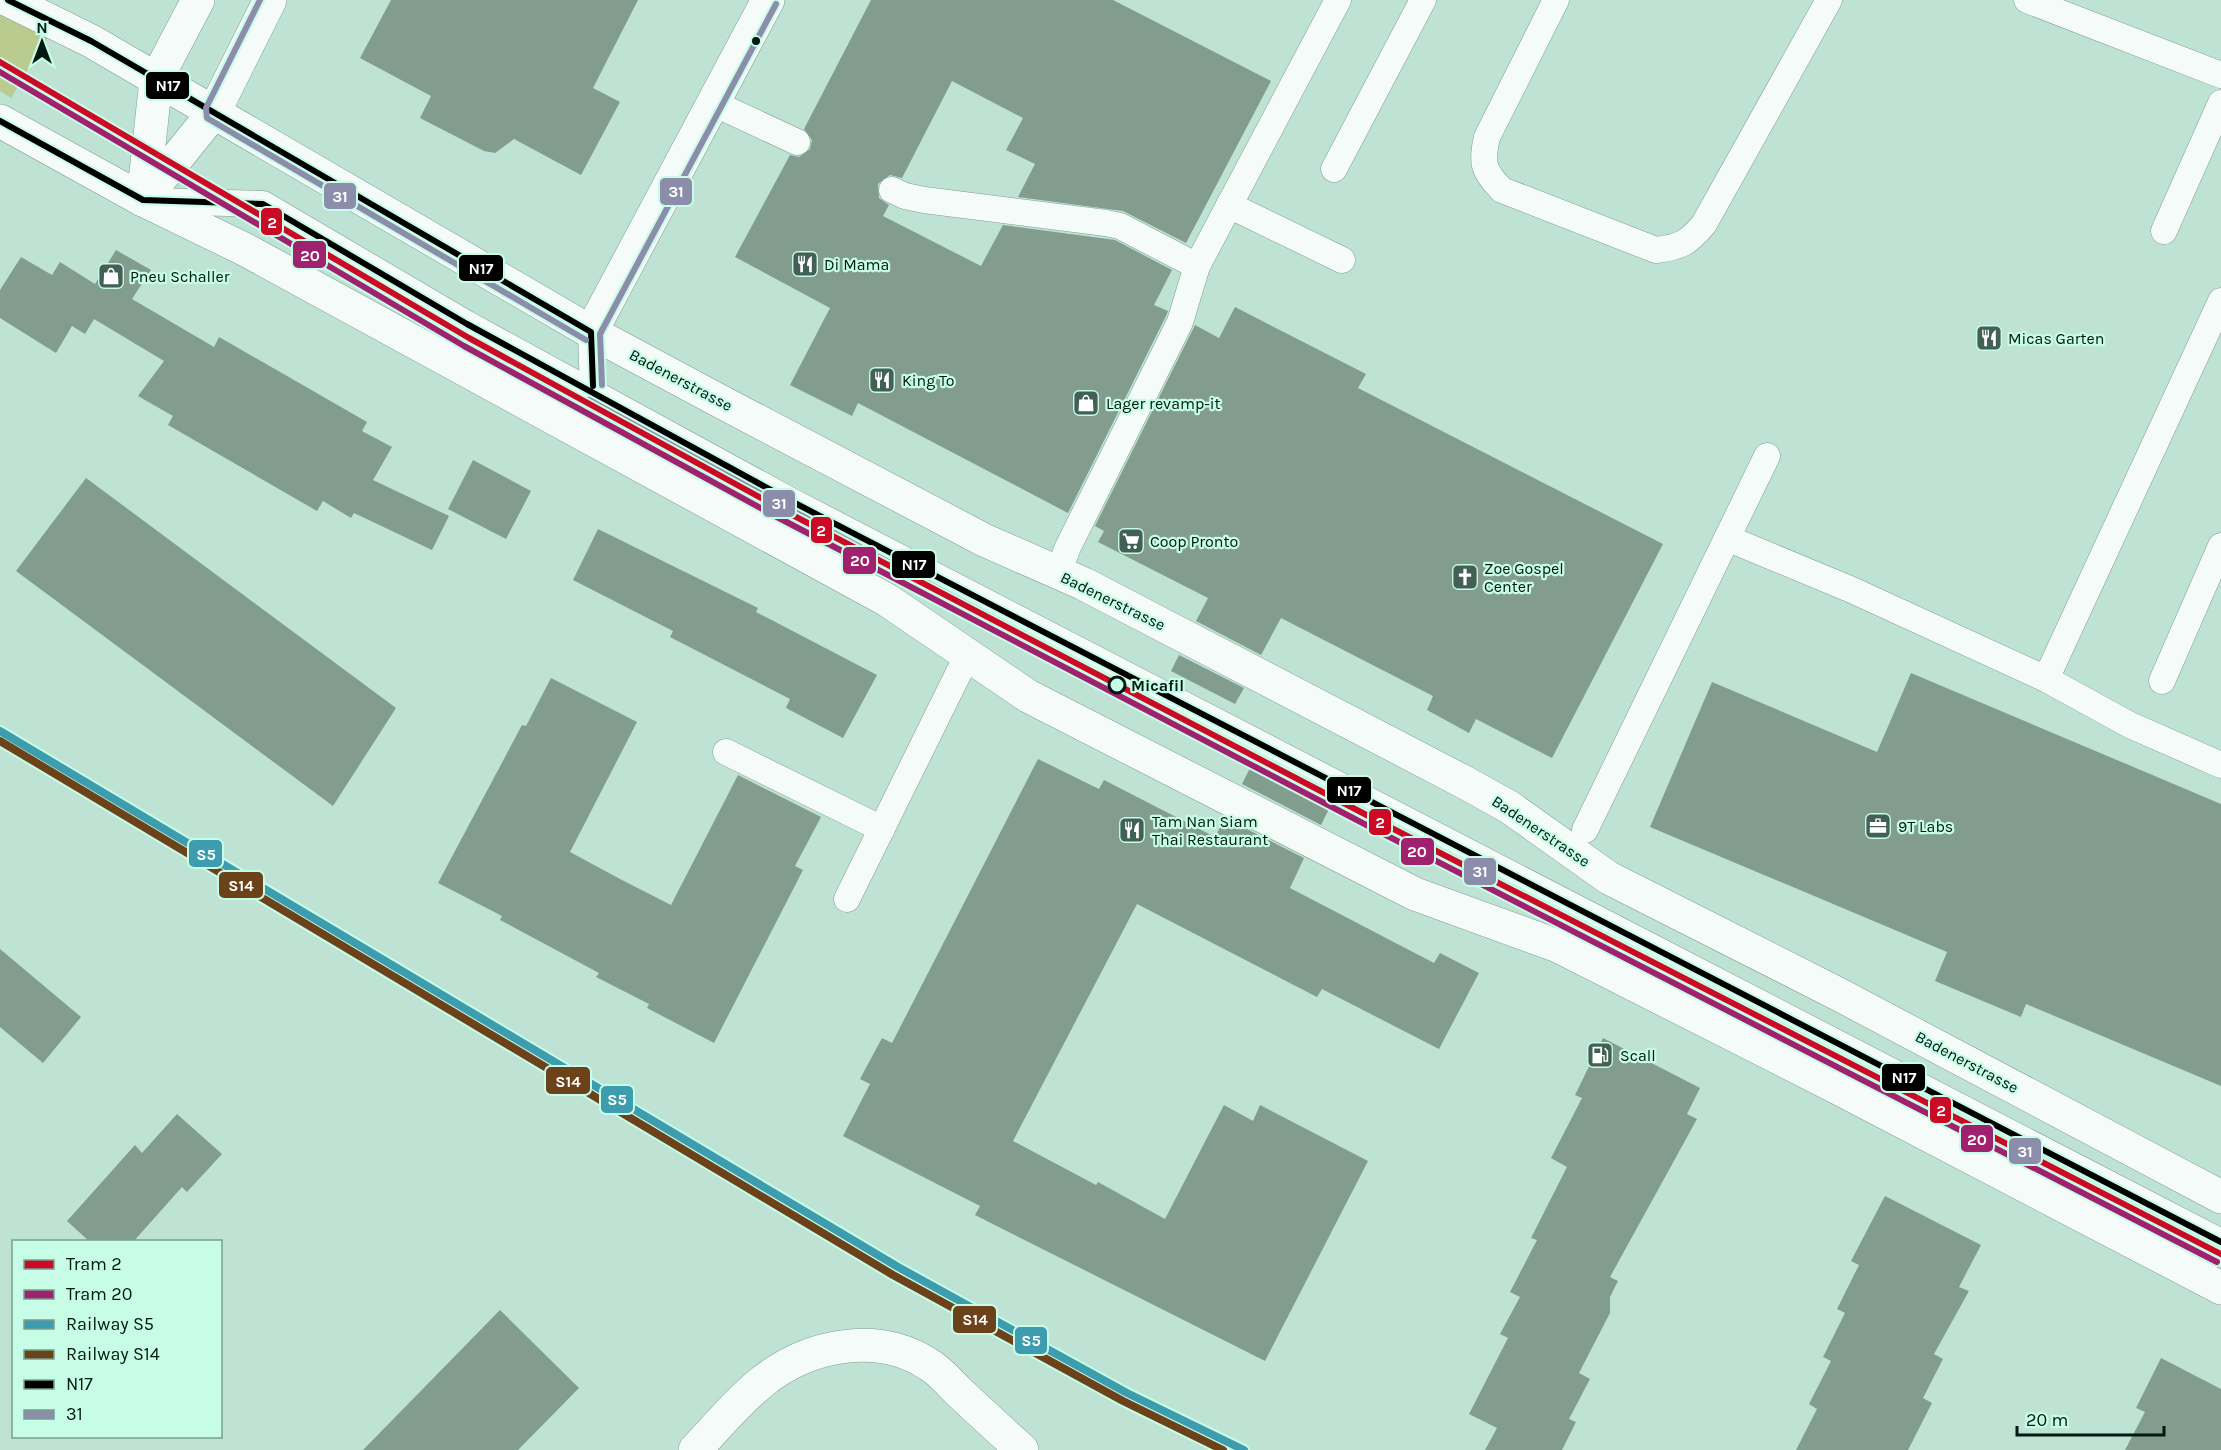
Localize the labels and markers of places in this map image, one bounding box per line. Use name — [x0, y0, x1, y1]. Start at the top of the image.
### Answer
unlabelled marker — [750, 35, 762, 47]
restaurant icon: Di Mama — [790, 249, 820, 279]
place label: Di Mama — [824, 255, 889, 274]
shop icon: Pneu Schaller — [96, 261, 126, 291]
place label: Pneu Schaller — [130, 267, 230, 286]
restaurant icon: Micas Garten — [1974, 323, 2004, 353]
place label: Micas Garten — [2008, 329, 2104, 348]
restaurant icon: King To — [867, 365, 897, 395]
place label: King To — [902, 371, 954, 390]
shop icon: Lager revamp-it — [1071, 388, 1101, 418]
place label: Lager revamp-it — [1106, 394, 1221, 413]
supermarket icon: Coop Pronto — [1116, 526, 1146, 556]
place label: Coop Pronto — [1150, 532, 1238, 551]
place label: Zoe Gospel Center — [1484, 559, 1564, 596]
church icon: Zoe Gospel Center — [1450, 562, 1480, 592]
marker: Micafil — [1108, 676, 1126, 694]
place label: Micafil — [1131, 676, 1184, 695]
office icon: 9T Labs — [1863, 811, 1893, 841]
place label: Tam Nan Siam Thai Restaurant — [1152, 812, 1268, 849]
restaurant icon: Tam Nan Siam Thai Restaurant — [1117, 815, 1147, 845]
place label: 9T Labs — [1898, 817, 1953, 836]
fuel station icon: Scall — [1585, 1040, 1615, 1070]
place label: Scall — [1620, 1046, 1656, 1065]

